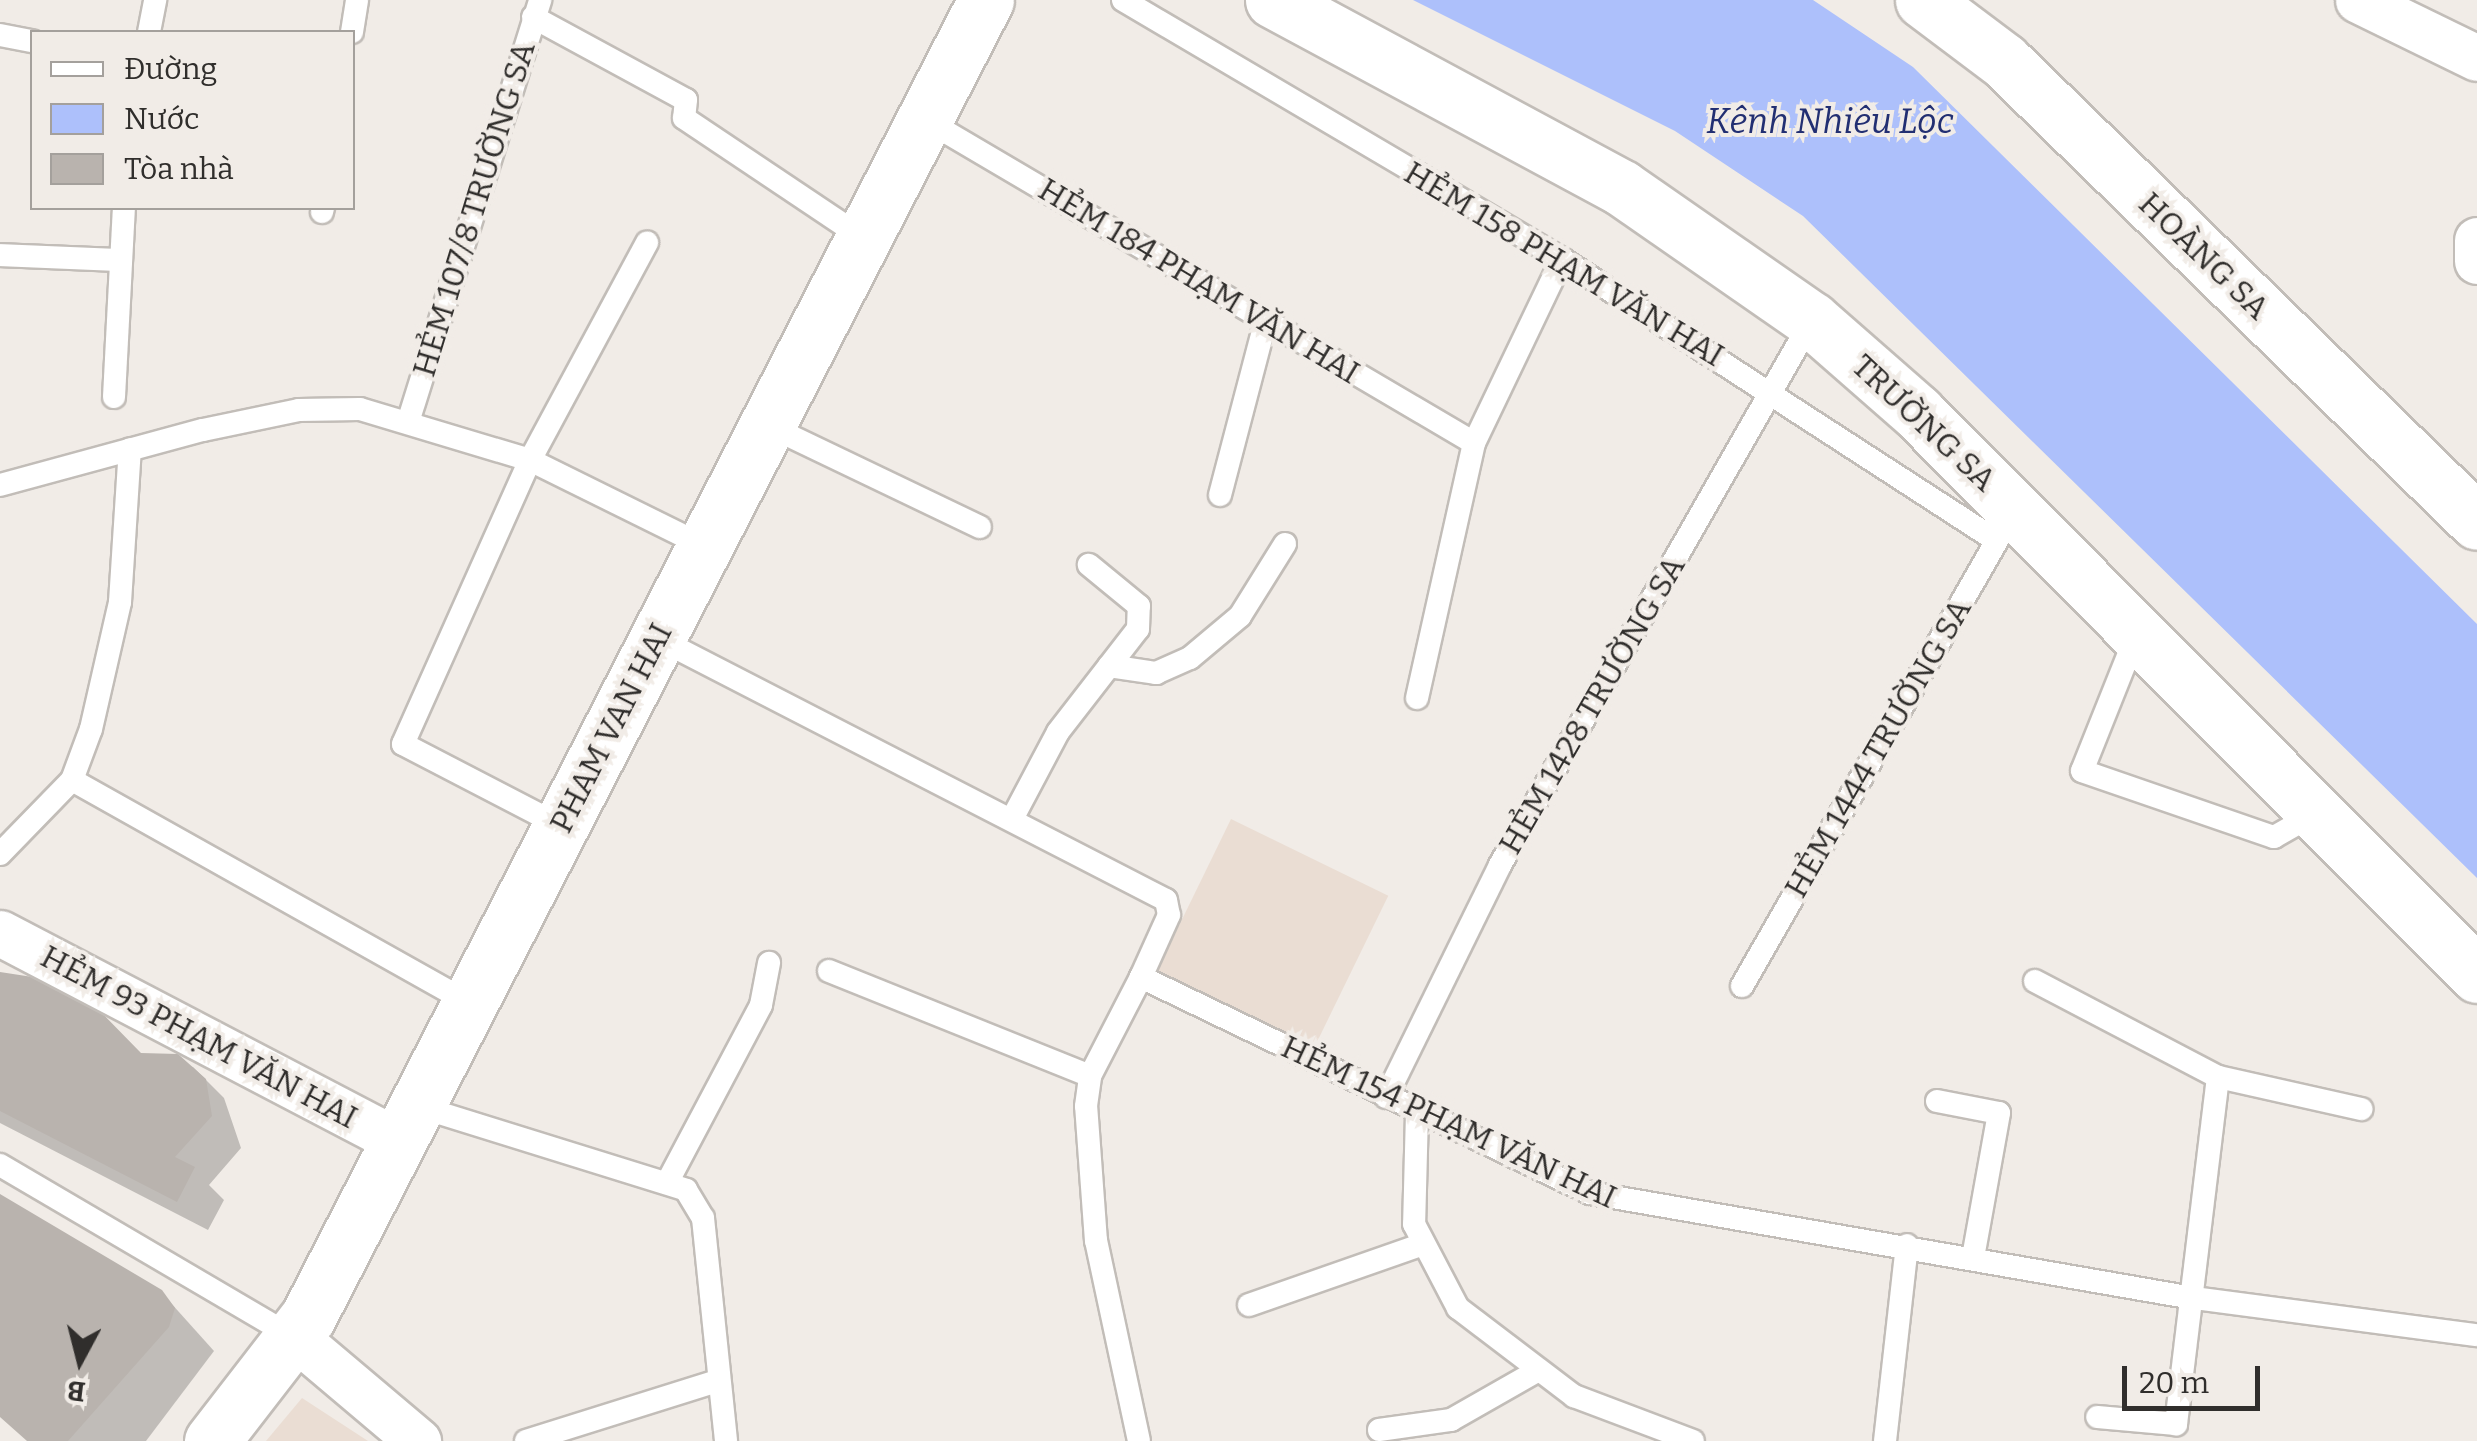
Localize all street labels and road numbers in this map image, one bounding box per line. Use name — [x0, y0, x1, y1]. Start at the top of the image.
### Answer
street label: HẺM 107/8 TRƯỜNG SA — [405, 37, 543, 381]
street label: HẺM 158 PHẠM VĂN HAI — [1397, 153, 1731, 375]
street label: HẺM 184 PHẠM VĂN HAI — [1032, 170, 1366, 392]
street label: HOÀNG SA — [2131, 184, 2277, 328]
street label: TRƯỜNG SA — [1844, 347, 2004, 499]
street label: HẺM 1428 TRƯỜNG SA — [1491, 549, 1693, 861]
street label: HẺM 1444 TRƯỜNG SA — [1777, 592, 1979, 904]
street label: PHAM VAN HAI — [542, 617, 680, 839]
street label: HẺM 93 PHẠM VĂN HAI — [34, 937, 364, 1137]
street label: HẺM 154 PHẠM VĂN HAI — [1275, 1027, 1623, 1217]

